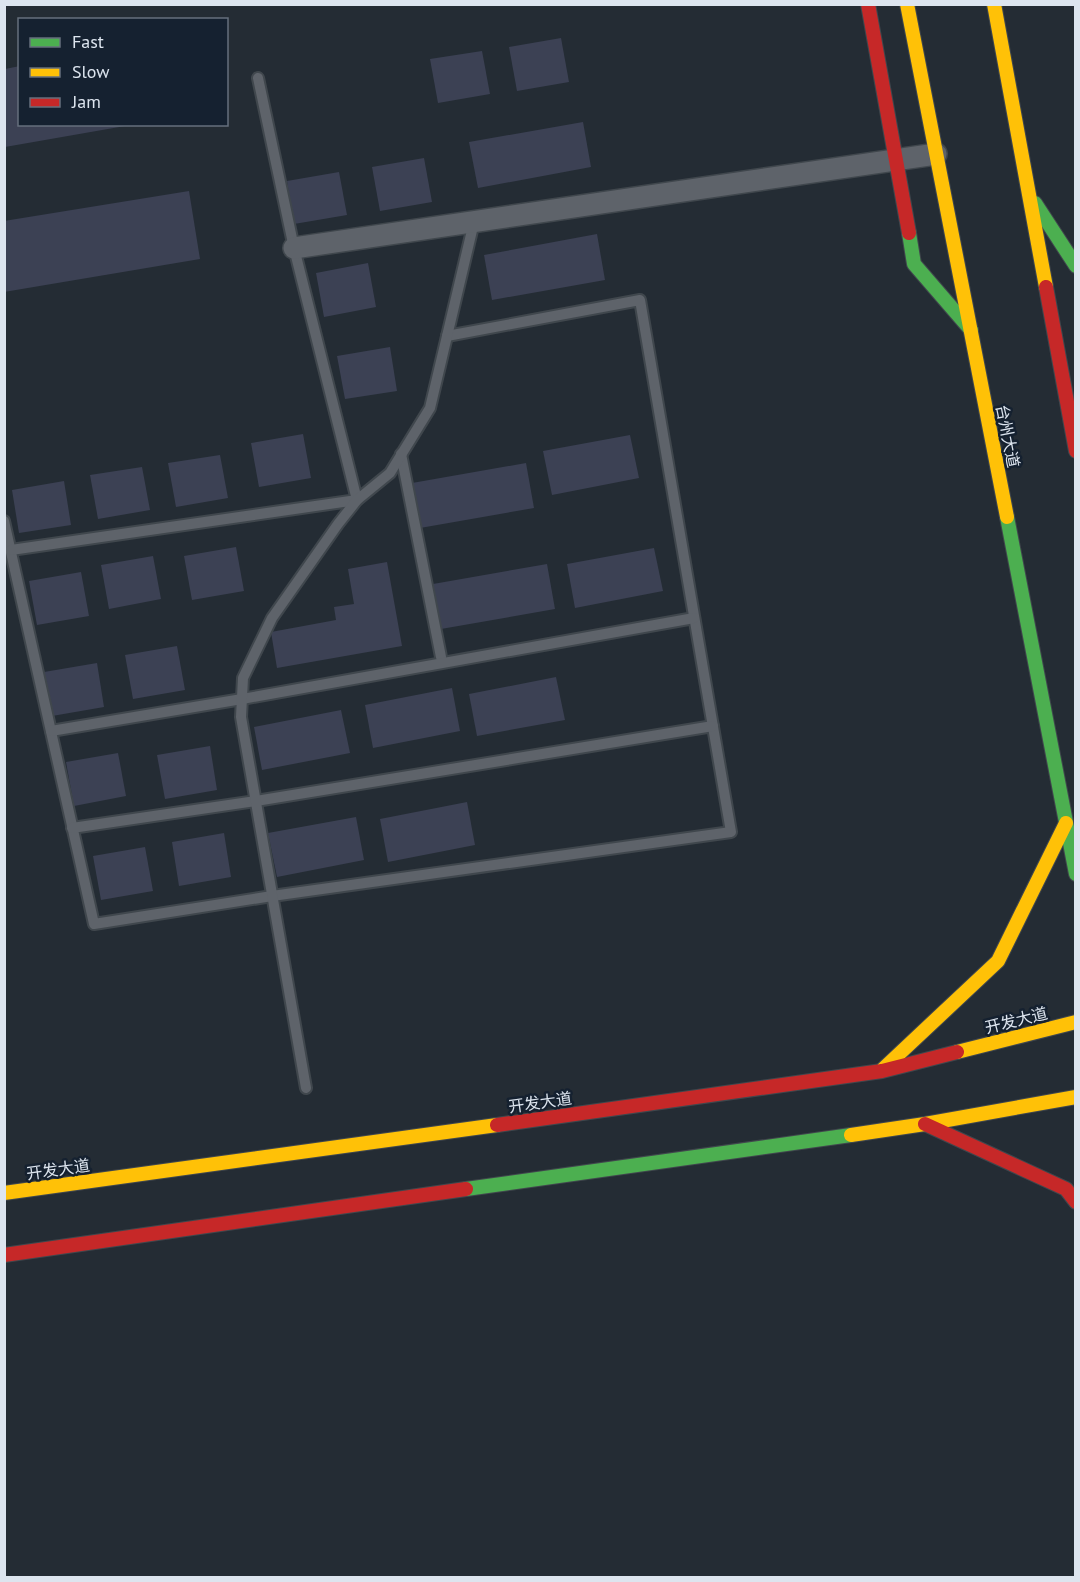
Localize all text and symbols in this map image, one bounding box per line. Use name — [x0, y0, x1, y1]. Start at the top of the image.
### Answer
legend — [18, 18, 228, 126]
text: Fast — [72, 30, 104, 53]
text: Slow — [72, 60, 110, 83]
text: Jam — [71, 90, 101, 113]
street label: 台州大道 — [992, 403, 1024, 469]
street label: 开发大道 — [983, 1003, 1049, 1037]
street label: 开发大道 — [507, 1088, 573, 1116]
street label: 开发大道 — [25, 1155, 91, 1183]

